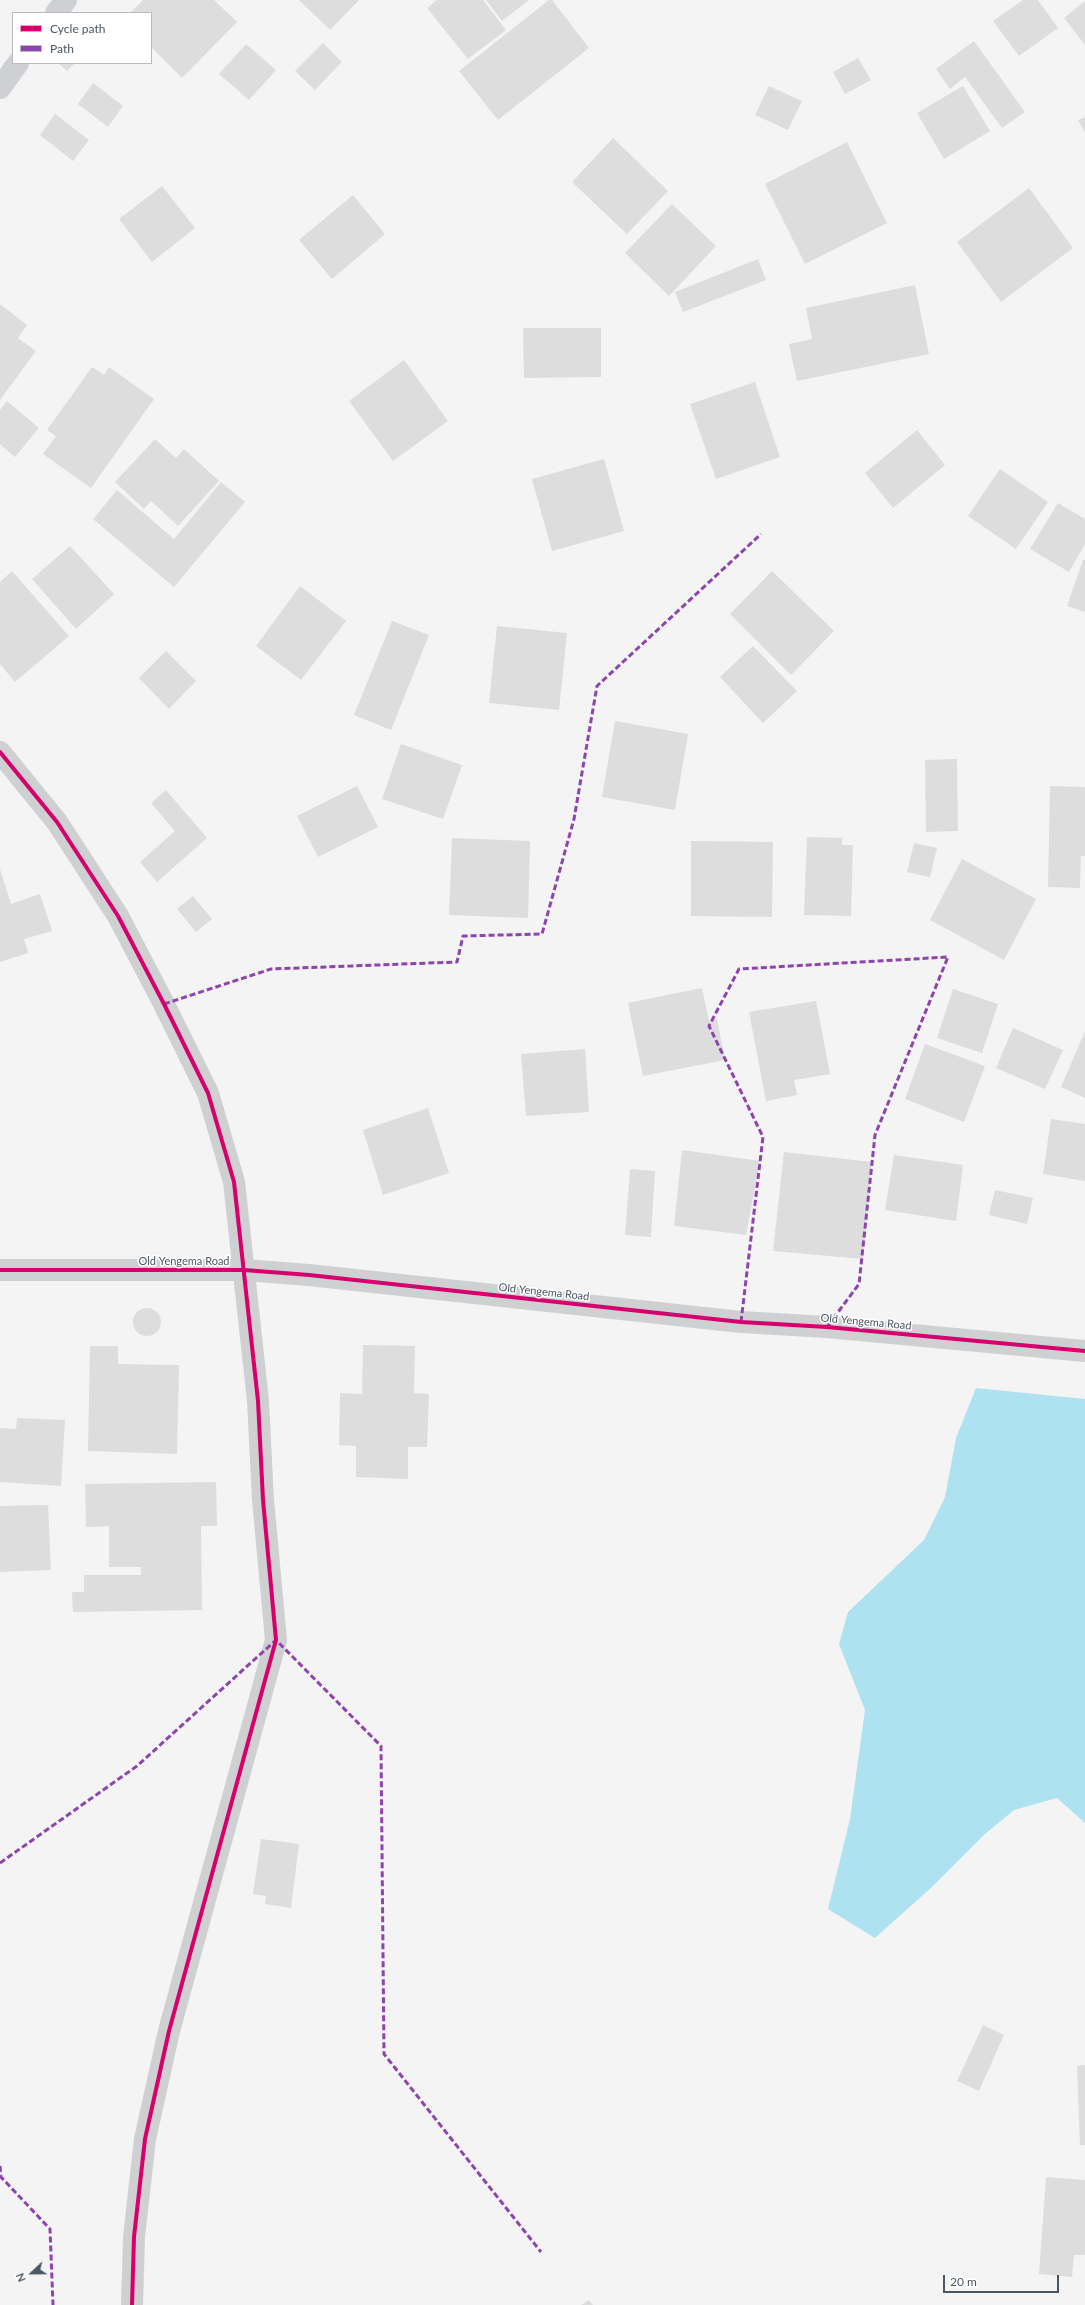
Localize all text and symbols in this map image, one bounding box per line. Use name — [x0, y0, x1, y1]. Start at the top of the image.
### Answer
legend — [12, 12, 152, 64]
text: Cycle path — [50, 21, 105, 36]
text: Path — [50, 41, 74, 56]
street label: Old Yengema Road — [138, 1254, 230, 1268]
street label: Old Yengema Road — [498, 1281, 590, 1303]
street label: Old Yengema Road — [820, 1311, 912, 1333]
north arrow — [12, 2253, 52, 2293]
scale bar — [945, 2267, 1061, 2293]
text: N — [13, 2271, 28, 2284]
text: 20 m — [950, 2274, 977, 2289]

